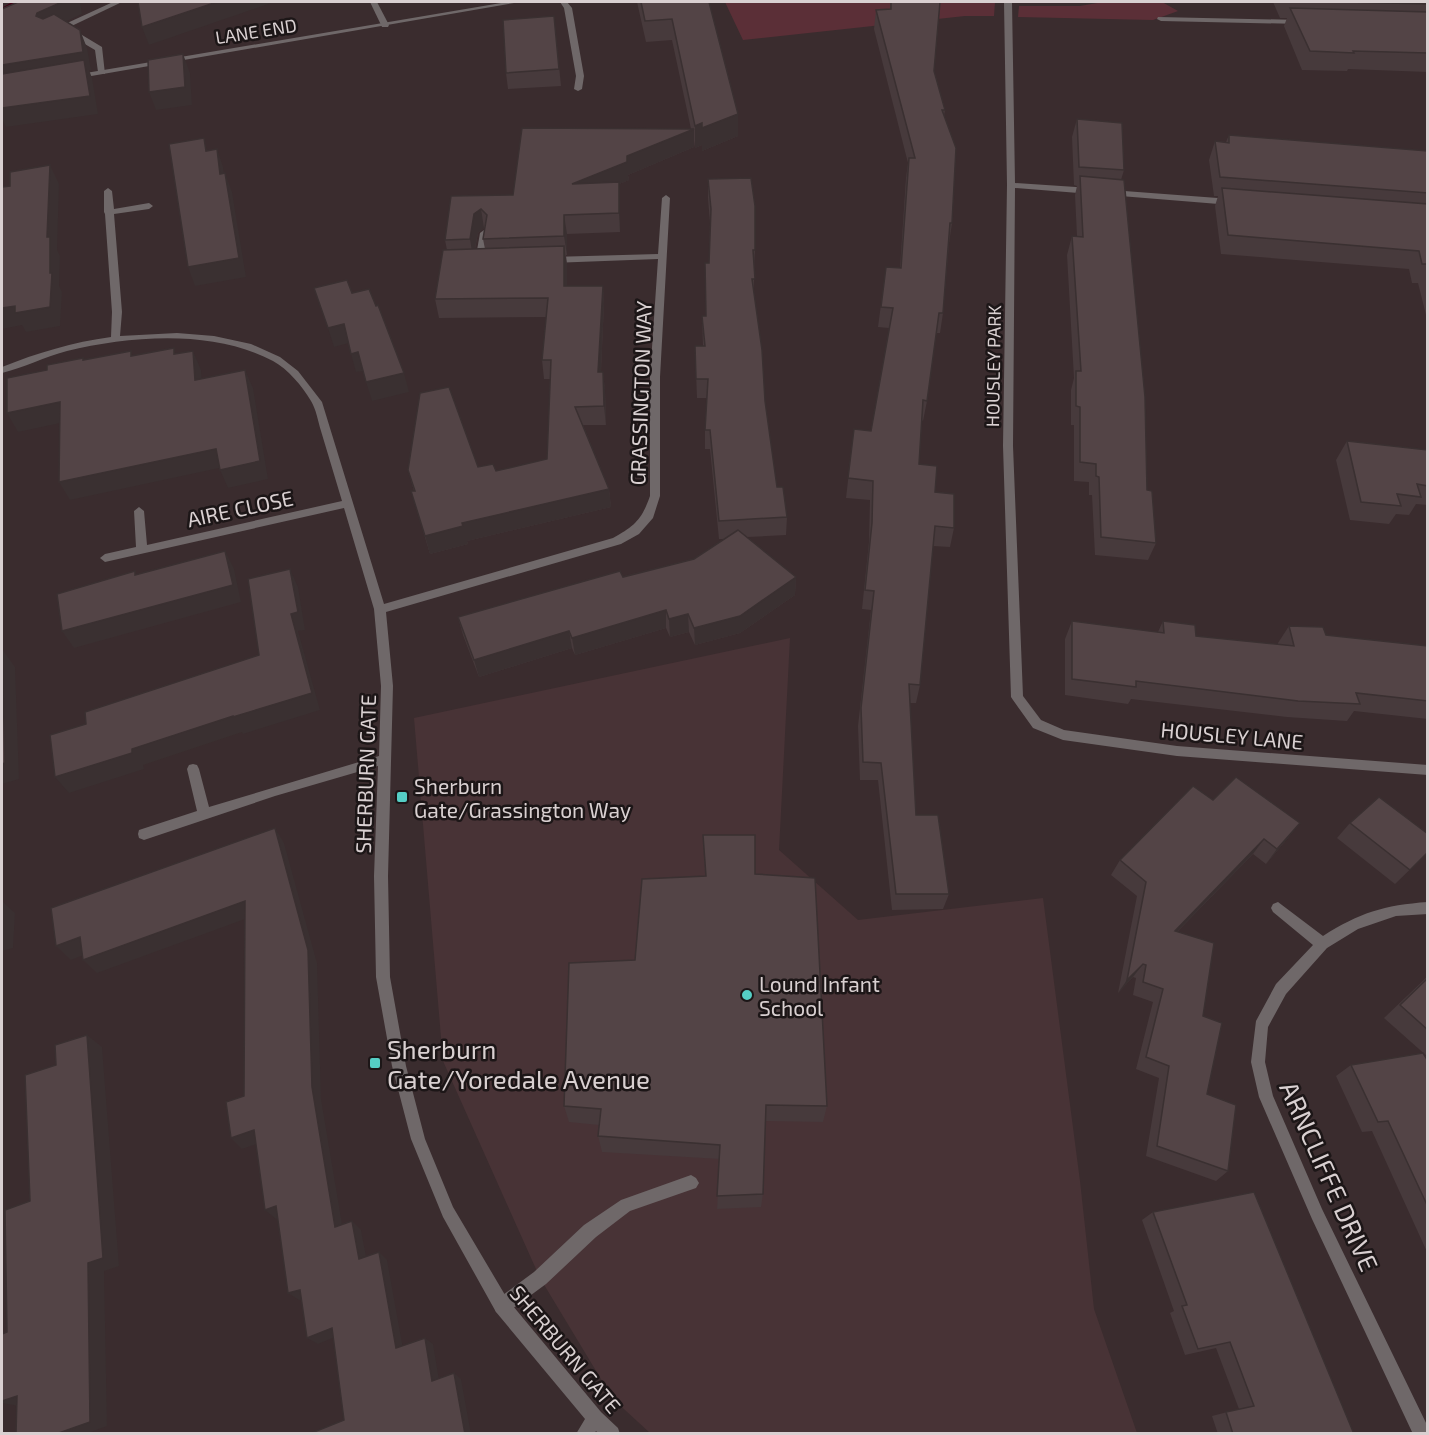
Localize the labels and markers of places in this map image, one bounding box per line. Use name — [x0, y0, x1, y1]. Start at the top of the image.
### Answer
place label: Sherburn Gate/Grassington Way — [414, 773, 631, 822]
marker: Sherburn Gate/Grassington Way — [395, 790, 409, 804]
place label: Lound Infant School — [759, 971, 880, 1020]
marker: Lound Infant School — [740, 988, 754, 1002]
place label: Sherburn Gate/Yoredale Avenue — [387, 1033, 650, 1094]
marker: Sherburn Gate/Yoredale Avenue — [368, 1056, 382, 1070]

